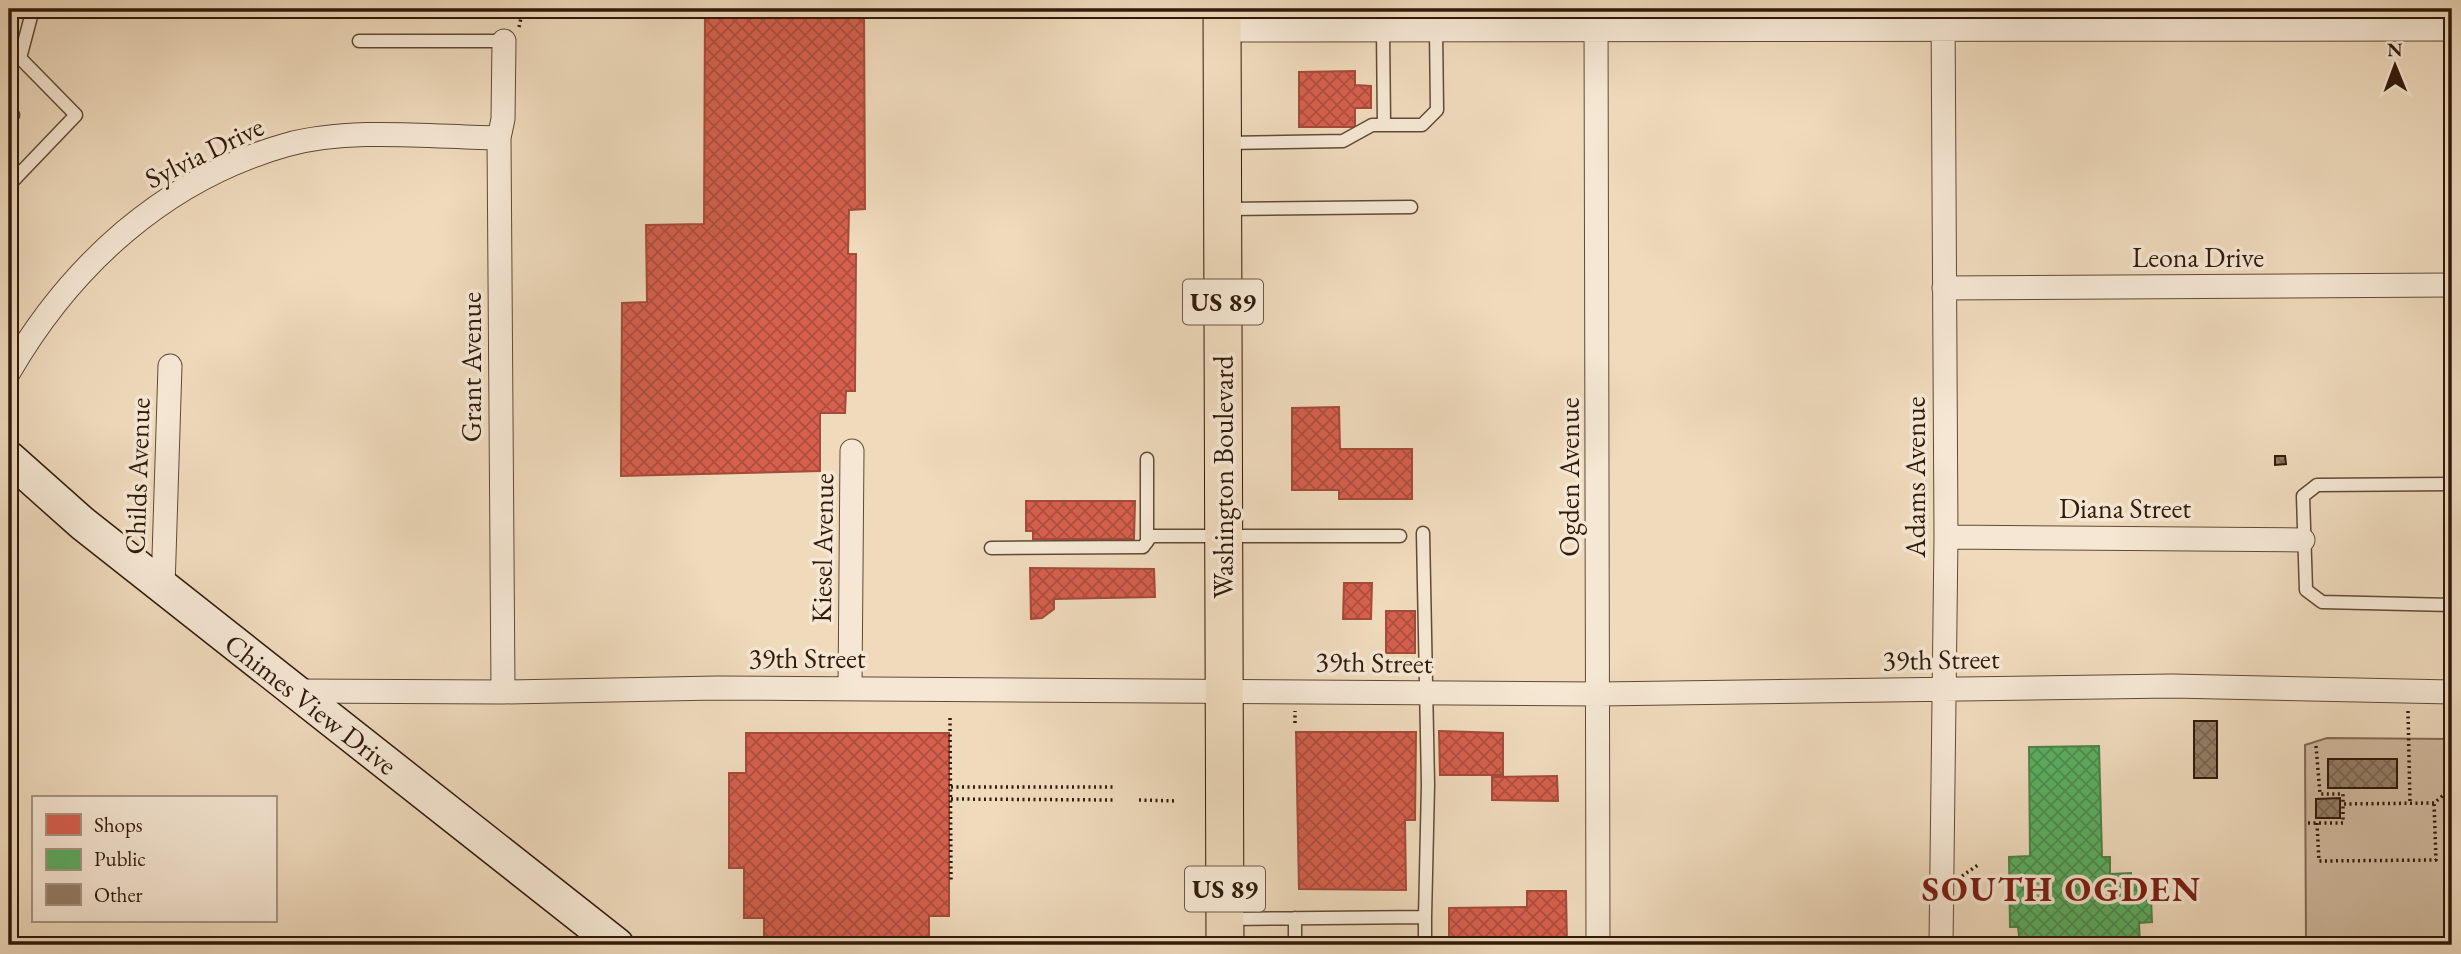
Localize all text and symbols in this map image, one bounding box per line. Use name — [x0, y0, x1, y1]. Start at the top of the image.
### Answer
north arrow — [2360, 32, 2430, 102]
text: N — [2387, 37, 2403, 62]
street label: Sylvia Drive — [139, 108, 269, 196]
street label: Leona Drive — [2132, 239, 2264, 275]
road number: US 89 — [1183, 280, 1263, 324]
street label: Grant Avenue — [453, 292, 489, 442]
street label: Washington Boulevard — [1205, 354, 1241, 599]
street label: Adams Avenue — [1897, 396, 1933, 559]
street label: Childs Avenue — [116, 397, 158, 555]
street label: Ogden Avenue — [1551, 397, 1587, 557]
street label: Kiesel Avenue — [803, 473, 841, 623]
street label: Diana Street — [2059, 490, 2191, 526]
street label: Chimes View Drive — [218, 625, 405, 783]
street label: 39th Street — [748, 640, 866, 676]
street label: 39th Street — [1882, 640, 2000, 678]
street label: 39th Street — [1315, 643, 1433, 681]
legend — [32, 796, 276, 922]
text: Shops — [94, 811, 143, 838]
text: Public — [94, 845, 146, 872]
road number: US 89 — [1185, 866, 1265, 912]
district label: SOUTH OGDEN — [1922, 866, 2202, 911]
text: Other — [94, 881, 143, 908]

